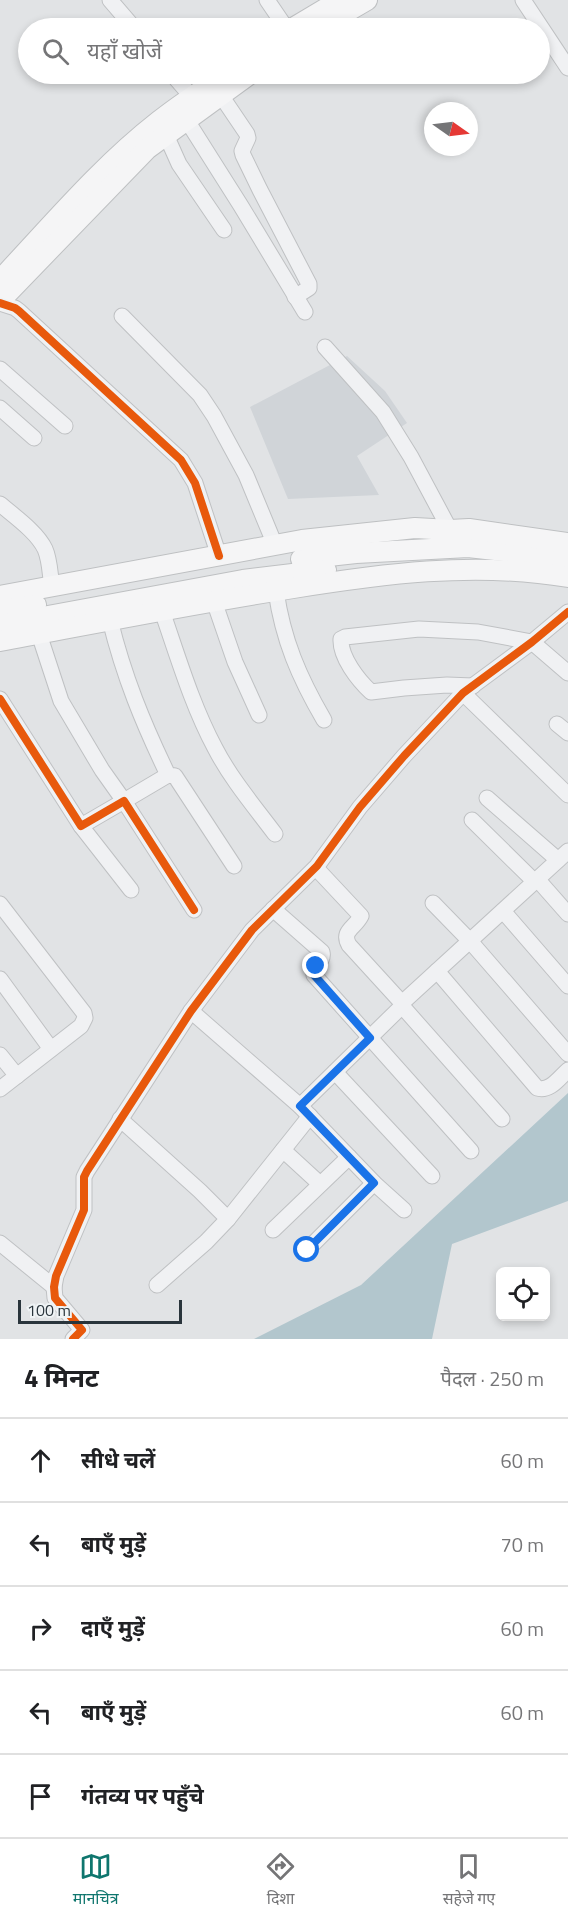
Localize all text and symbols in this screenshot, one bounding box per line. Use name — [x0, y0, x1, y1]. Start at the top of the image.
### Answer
search box — [18, 18, 550, 84]
text: यहाँ खोजें — [87, 34, 162, 68]
icon: search — [39, 35, 72, 68]
north arrow — [424, 102, 478, 156]
route end — [302, 952, 328, 978]
route start — [293, 1236, 319, 1262]
map controls — [496, 1267, 550, 1321]
button: locate — [496, 1267, 550, 1321]
scale bar — [18, 1297, 182, 1324]
text: 100 m — [27, 1298, 71, 1322]
text: 4 मिनट — [24, 1358, 99, 1397]
text: पैदल · 250 m — [441, 1363, 544, 1394]
text: सीधे चलें — [81, 1443, 155, 1477]
icon: ahead — [24, 1444, 57, 1477]
text: 60 m — [500, 1445, 544, 1476]
text: बाएँ मुड़ें — [81, 1527, 146, 1561]
icon: left — [24, 1528, 57, 1561]
text: 70 m — [500, 1529, 544, 1560]
text: दाएँ मुड़ें — [81, 1611, 145, 1645]
icon: right — [24, 1612, 57, 1645]
text: 60 m — [500, 1613, 544, 1644]
text: बाएँ मुड़ें — [81, 1695, 146, 1729]
icon: left — [24, 1696, 57, 1729]
text: 60 m — [500, 1697, 544, 1728]
text: गंतव्य पर पहुँचे — [81, 1779, 204, 1813]
icon: arrive — [24, 1780, 57, 1813]
tab: मानचित्र — [73, 1850, 119, 1911]
tab: दिशा — [264, 1850, 297, 1911]
tab: सहेजे गए — [443, 1850, 495, 1911]

